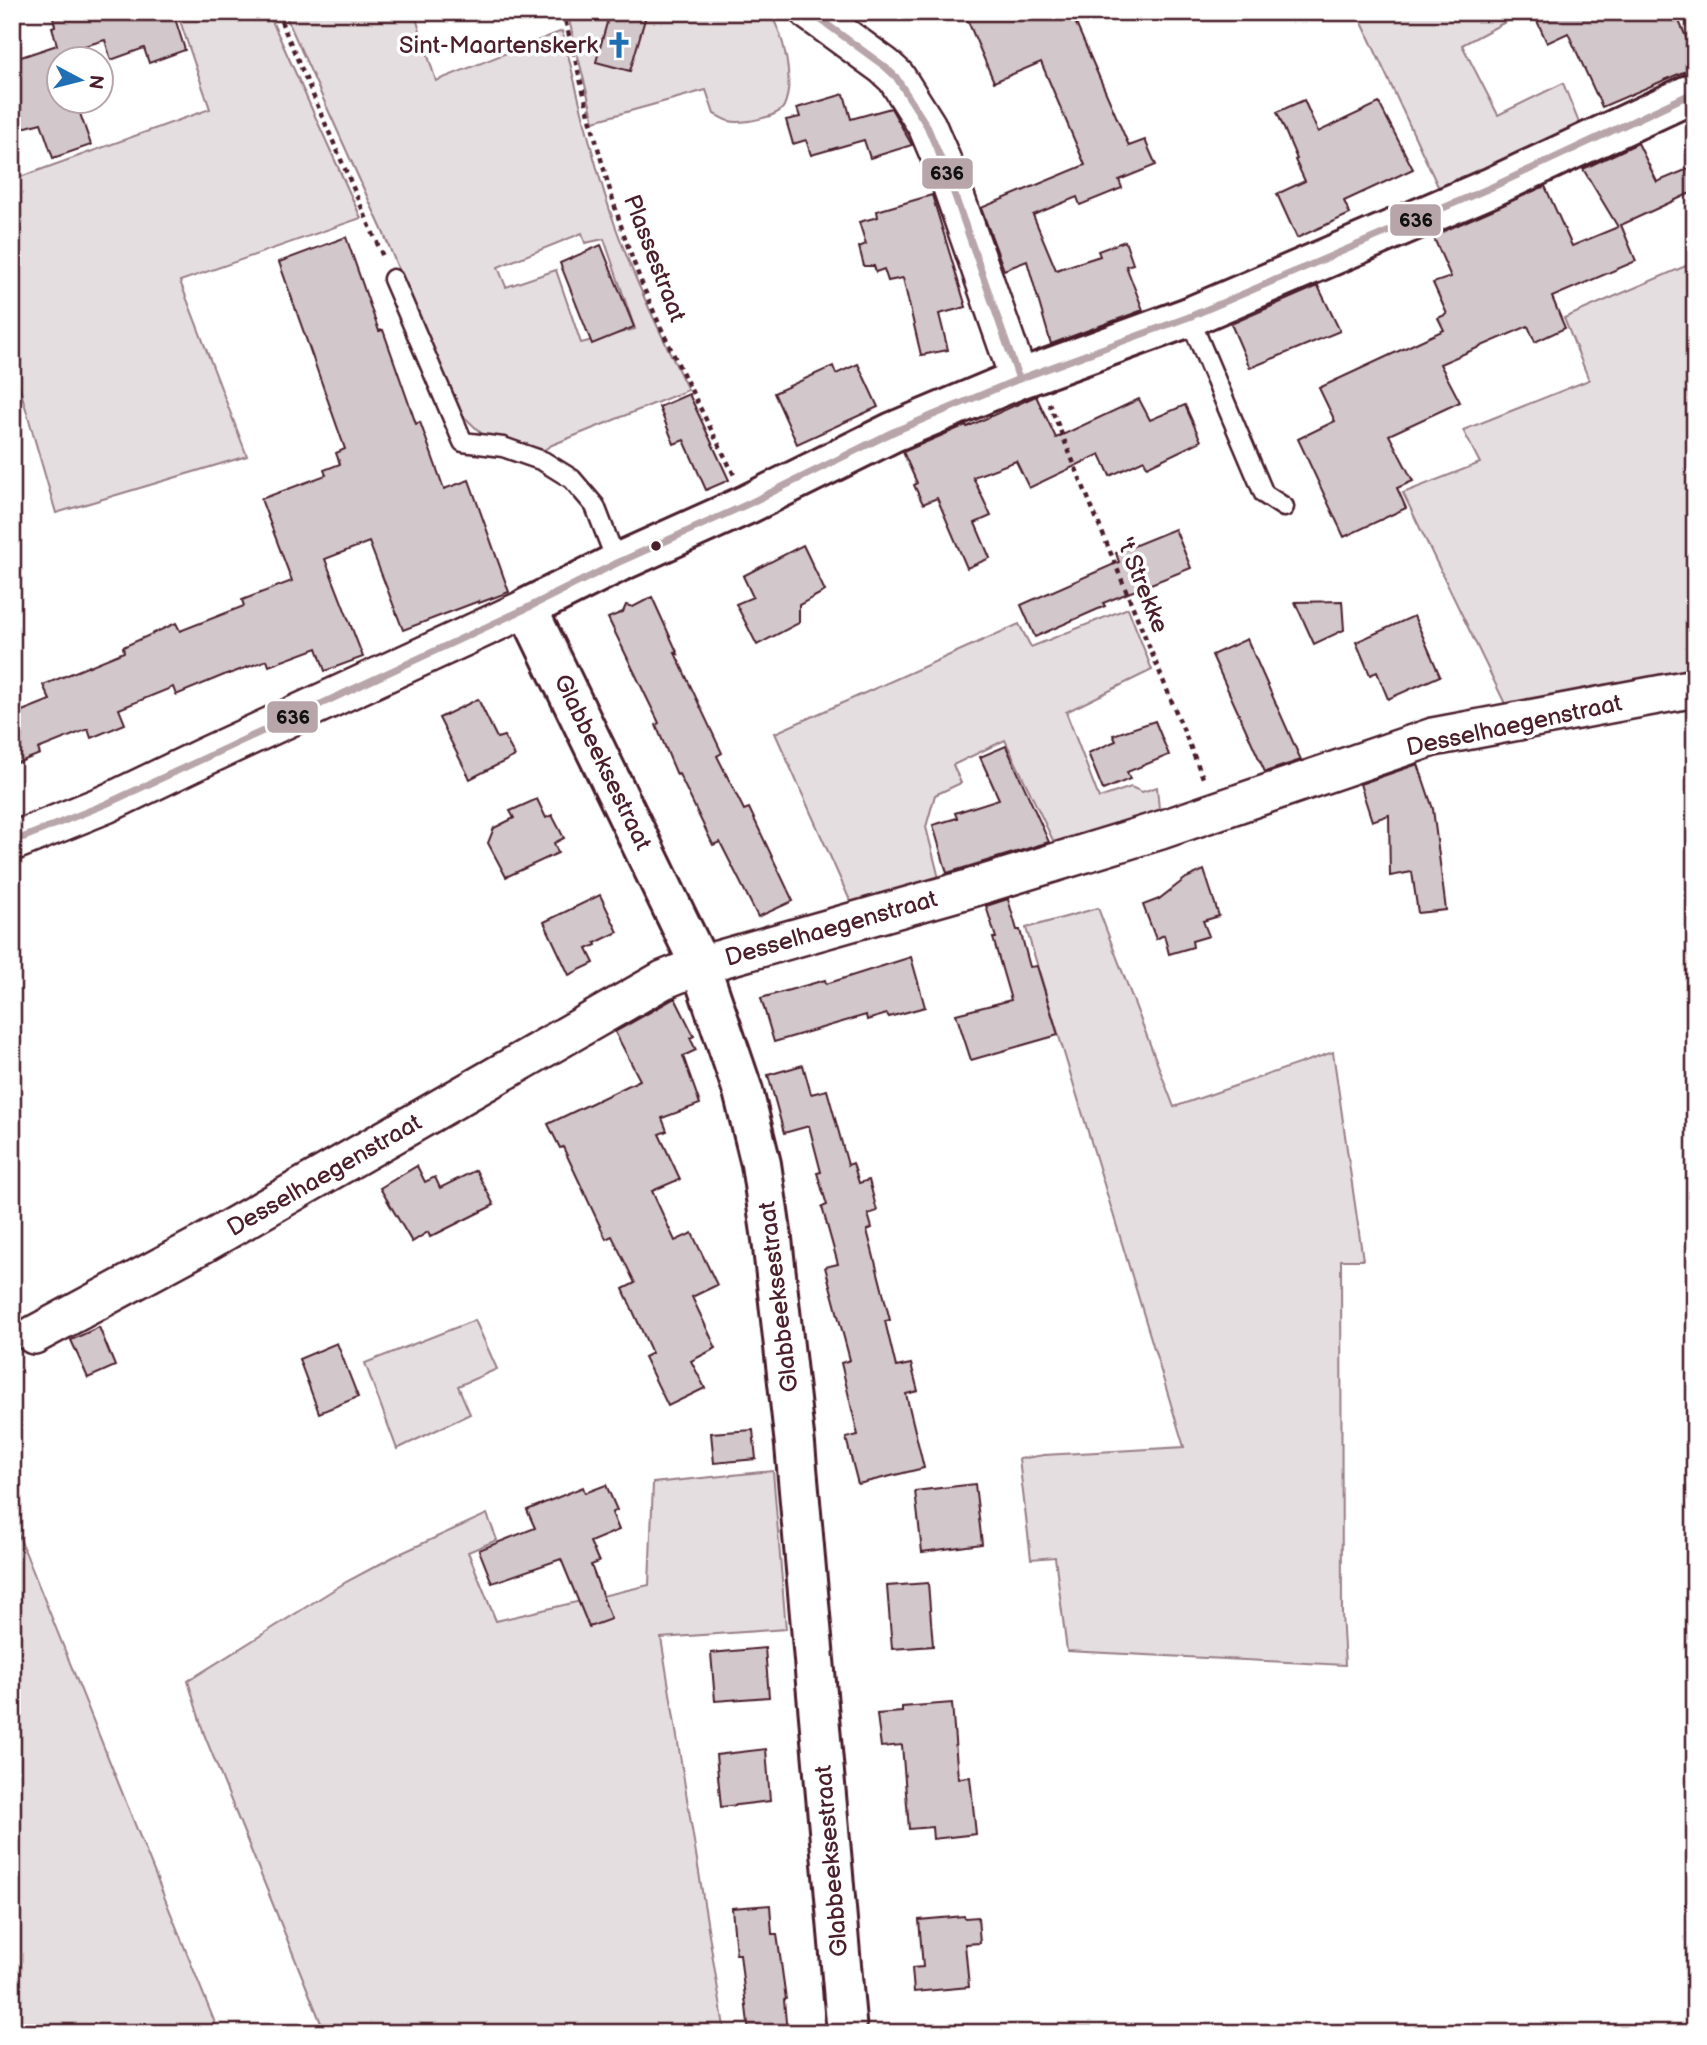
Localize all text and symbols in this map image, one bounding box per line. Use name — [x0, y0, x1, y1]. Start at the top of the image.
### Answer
church icon: Sint-Maartenskerk — [604, 30, 634, 60]
place label: Sint-Maartenskerk — [399, 31, 598, 60]
north arrow — [46, 46, 116, 116]
text: N — [83, 73, 108, 90]
line badge: 636 — [921, 157, 974, 190]
text: 636 — [930, 163, 964, 186]
street label: Plassestraat — [617, 191, 692, 326]
line badge: 636 — [1389, 203, 1442, 237]
text: 636 — [1399, 210, 1433, 233]
street label: 't Strekke — [1110, 533, 1175, 637]
unlabelled marker — [649, 539, 663, 553]
street label: Glabbeeksestraat — [547, 670, 658, 855]
street label: Desselhaegenstraat — [1404, 688, 1625, 762]
line badge: 636 — [266, 700, 319, 734]
text: 636 — [276, 707, 310, 730]
street label: Desselhaegenstraat — [722, 884, 941, 973]
street label: Desselhaegenstraat — [222, 1108, 427, 1243]
street label: Glabbeeksestraat — [752, 1199, 805, 1394]
street label: Glabbeeksestraat — [809, 1763, 854, 1958]

